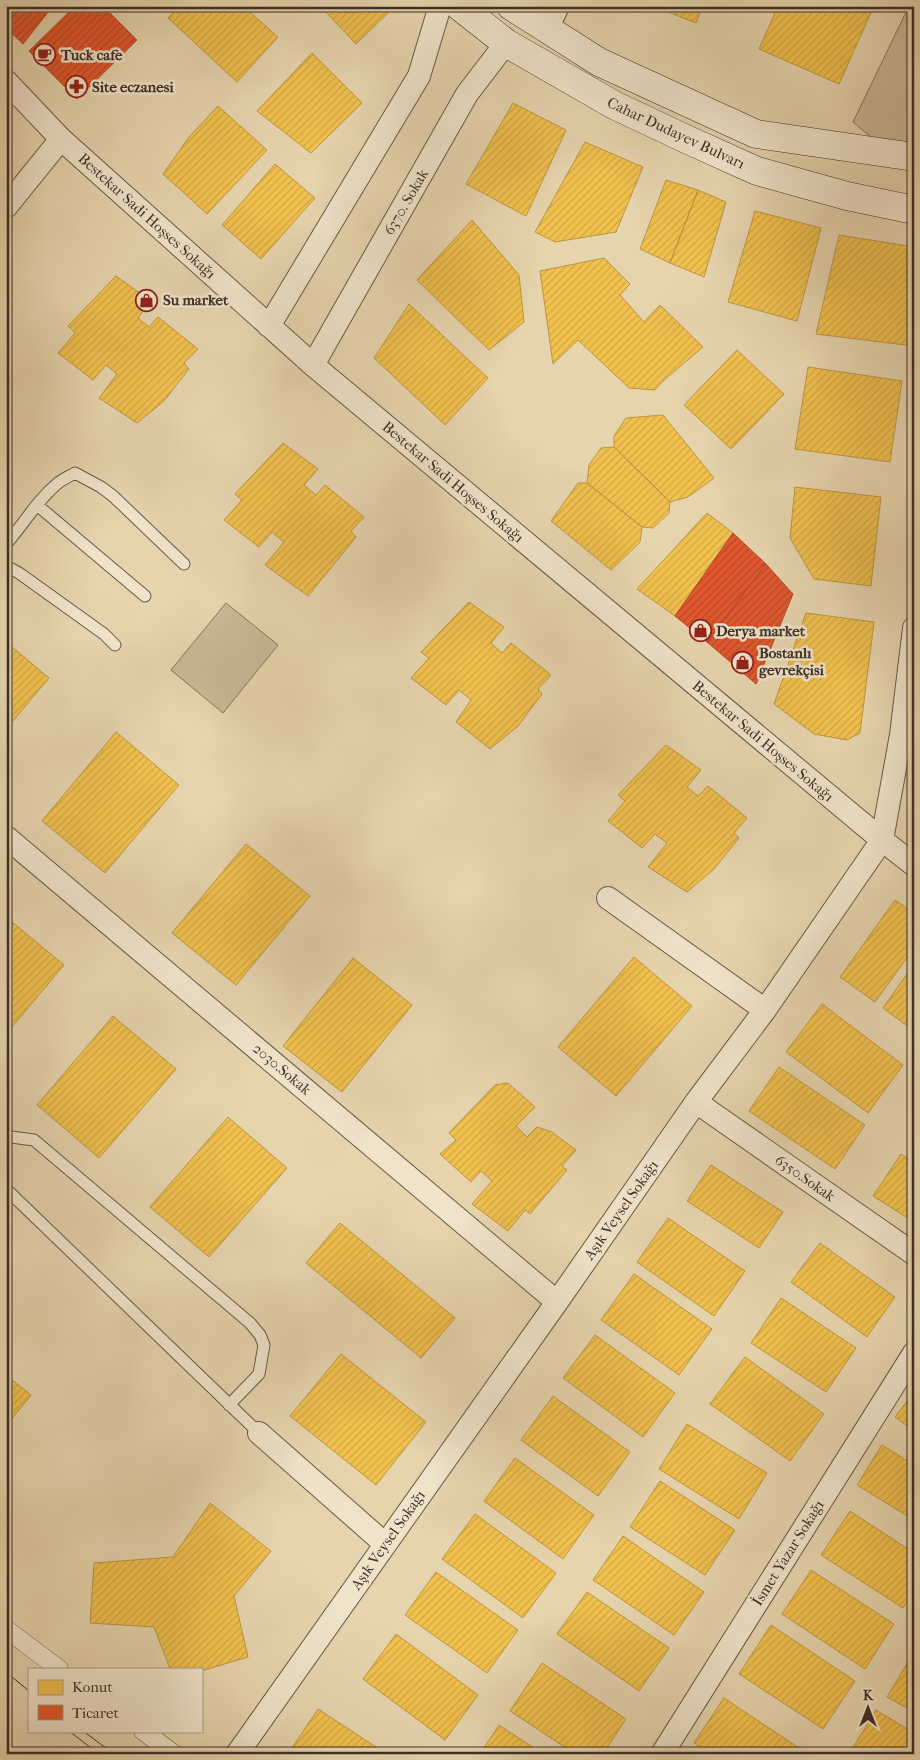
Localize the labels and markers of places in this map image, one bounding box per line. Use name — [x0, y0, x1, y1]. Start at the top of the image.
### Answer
cafe icon: Tuck cafe — [33, 43, 57, 67]
place label: Tuck cafe — [60, 46, 123, 64]
pharmacy icon: Site eczanesi — [64, 75, 88, 99]
place label: Site eczanesi — [92, 78, 174, 96]
shop icon: Su market — [135, 288, 159, 312]
place label: Su market — [163, 291, 229, 309]
shop icon: Derya market — [688, 619, 712, 643]
place label: Derya market — [716, 622, 806, 640]
place label: Bostanlı gevrekçisi — [759, 644, 825, 680]
shop icon: Bostanlı gevrekçisi — [731, 650, 755, 674]

